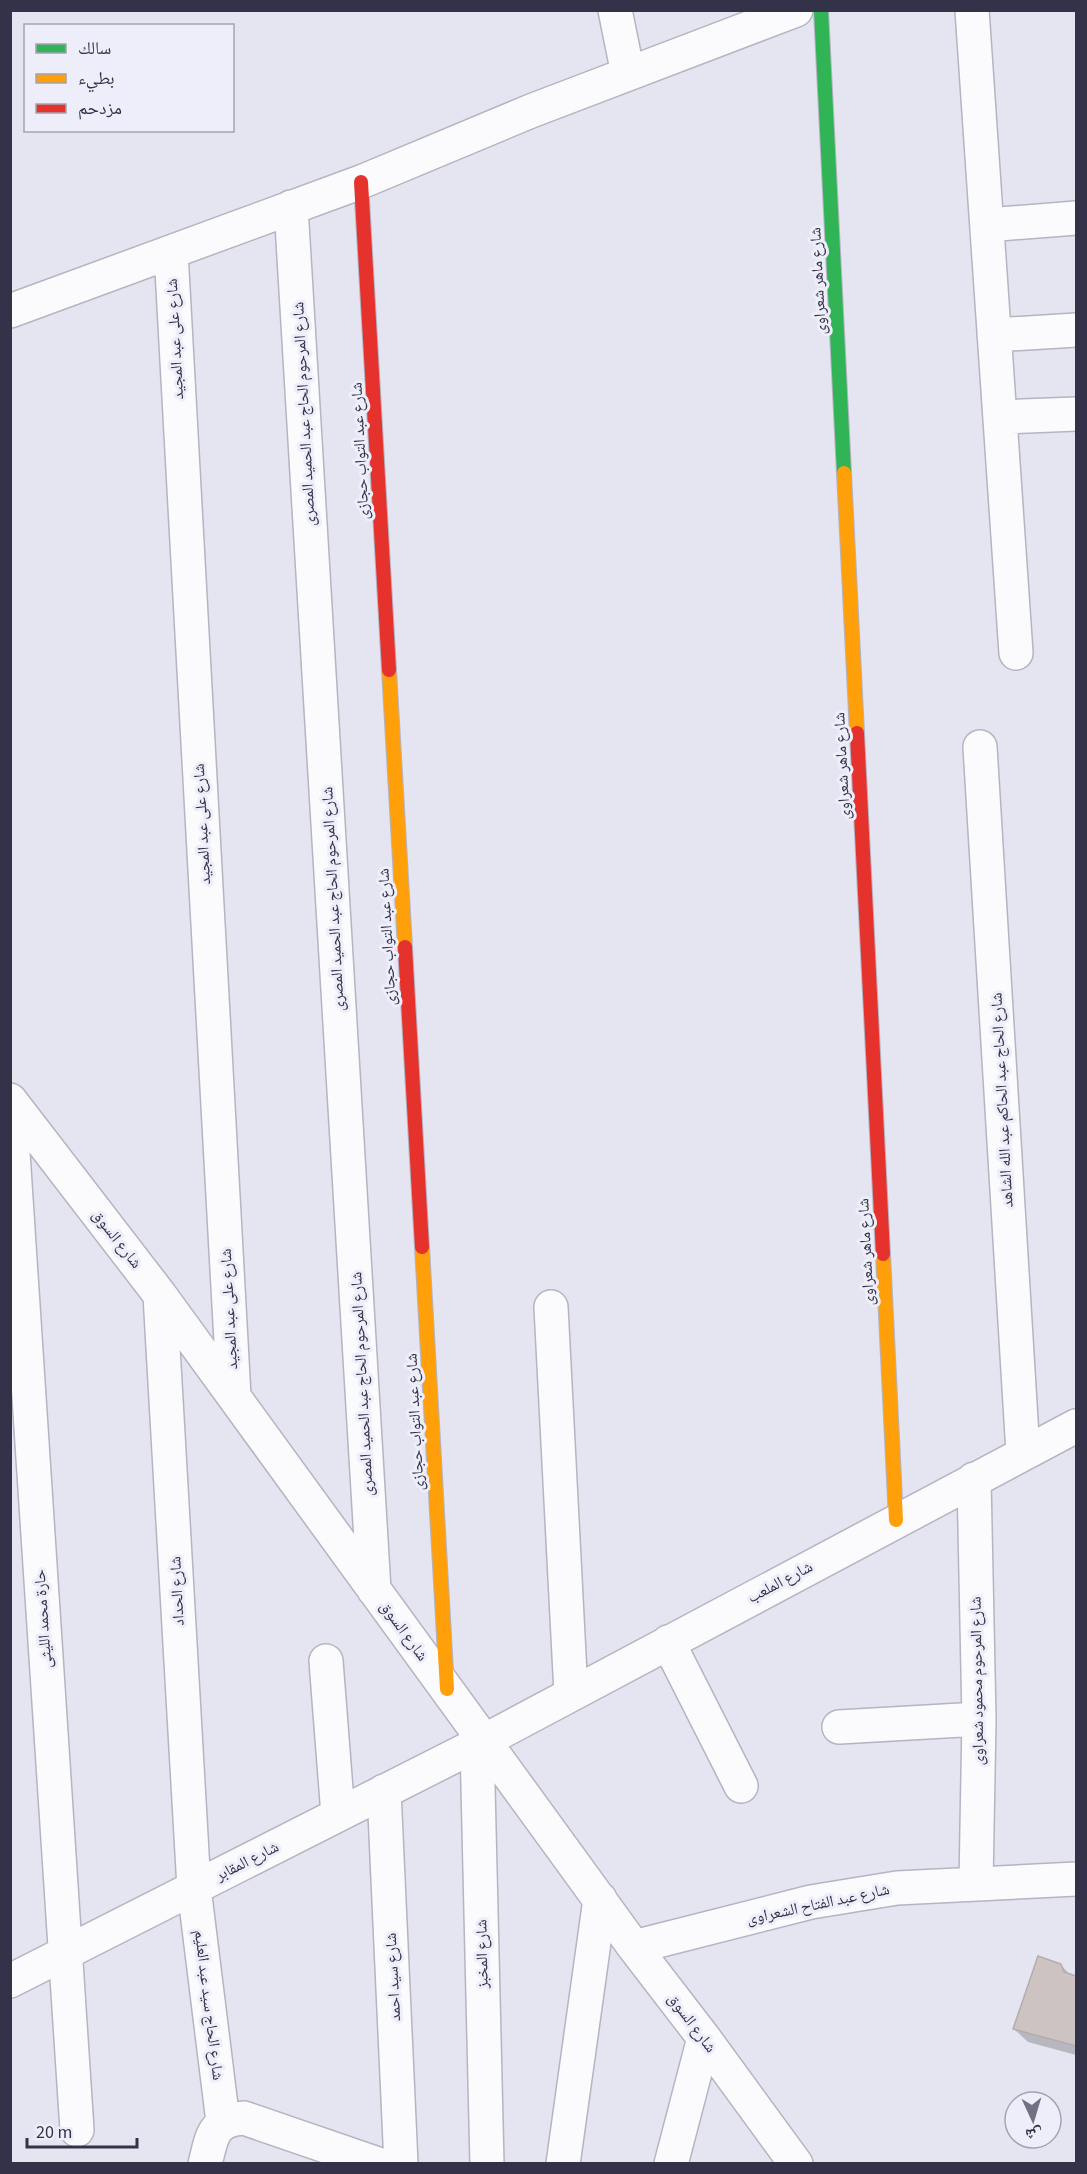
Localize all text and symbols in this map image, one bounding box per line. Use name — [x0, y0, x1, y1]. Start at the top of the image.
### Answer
legend — [24, 24, 234, 132]
text: سالك — [78, 36, 111, 61]
text: بطيء — [78, 66, 115, 93]
text: مزدحم — [78, 96, 122, 121]
street label: شارع ماهر شعراوى — [804, 227, 832, 335]
street label: شارع على عبد المجيد — [161, 278, 189, 400]
street label: شارع المرحوم الحاج عبد الحميد المصرى — [287, 301, 321, 527]
street label: شارع عبد التواب حجازى — [345, 382, 375, 520]
street label: شارع ماهر شعراوى — [828, 712, 856, 820]
street label: شارع على عبد المجيد — [188, 763, 216, 885]
street label: شارع المرحوم الحاج عبد الحميد المصرى — [316, 786, 350, 1012]
street label: شارع عبد التواب حجازى — [372, 868, 402, 1006]
street label: شارع الحاج عبد الحاكم عبد الله الشاهد — [985, 992, 1019, 1208]
street label: شارع ماهر شعراوى — [852, 1198, 880, 1306]
street label: شارع السوق — [87, 1205, 147, 1273]
street label: شارع على عبد المجيد — [215, 1248, 243, 1370]
street label: شارع المرحوم الحاج عبد الحميد المصرى — [345, 1271, 379, 1497]
street label: شارع عبد التواب حجازى — [400, 1353, 430, 1491]
street label: شارع الحداد — [164, 1556, 190, 1626]
street label: شارع الملعب — [743, 1556, 817, 1608]
street label: حارة محمد الليثى — [29, 1569, 57, 1669]
street label: شارع المرحوم محمود شعراوى — [965, 1596, 989, 1766]
street label: شارع السوق — [375, 1597, 433, 1665]
street label: شارع المقابر — [211, 1836, 283, 1887]
street label: شارع عبد الفتاح الشعراوى — [744, 1878, 892, 1930]
street label: شارع المخبز — [470, 1919, 494, 1990]
street label: شارع الحاج سيد عبد العليم — [189, 1928, 229, 2082]
street label: شارع سيد احمد — [380, 1932, 406, 2022]
street label: شارع السوق — [662, 1989, 722, 2057]
north arrow — [1003, 2090, 1063, 2150]
scale bar — [27, 2111, 136, 2149]
text: 20 m — [36, 2120, 72, 2145]
text: ش — [1025, 2122, 1043, 2146]

